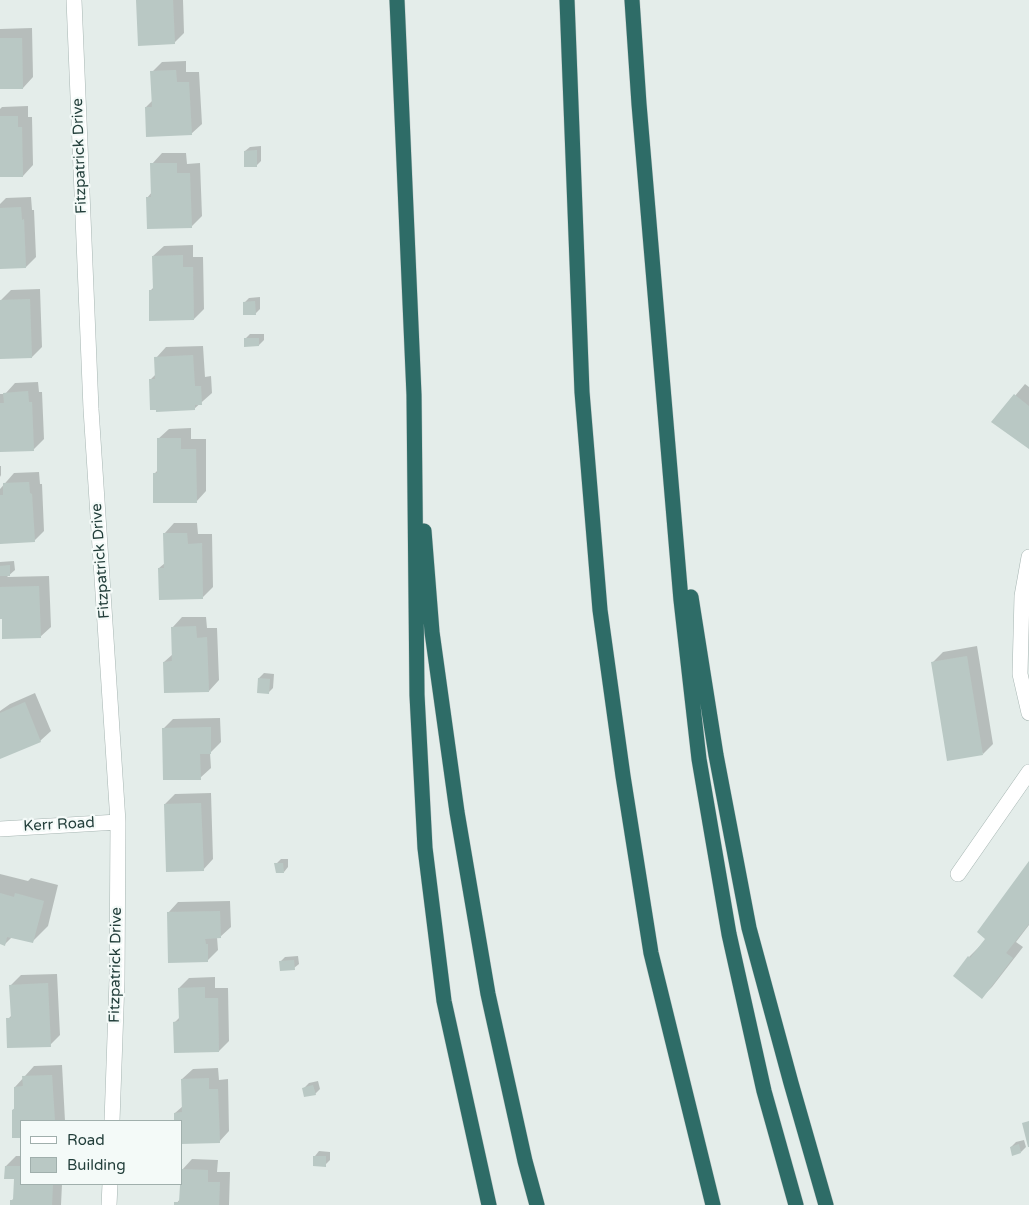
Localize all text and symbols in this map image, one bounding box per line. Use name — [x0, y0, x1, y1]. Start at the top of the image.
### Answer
street label: Fitzpatrick Drive — [69, 98, 91, 214]
street label: Fitzpatrick Drive — [88, 503, 114, 619]
street label: Kerr Road — [23, 814, 95, 836]
street label: Fitzpatrick Drive — [106, 907, 126, 1023]
legend — [20, 1120, 182, 1185]
text: Road — [67, 1131, 105, 1149]
text: Building — [67, 1156, 126, 1174]

